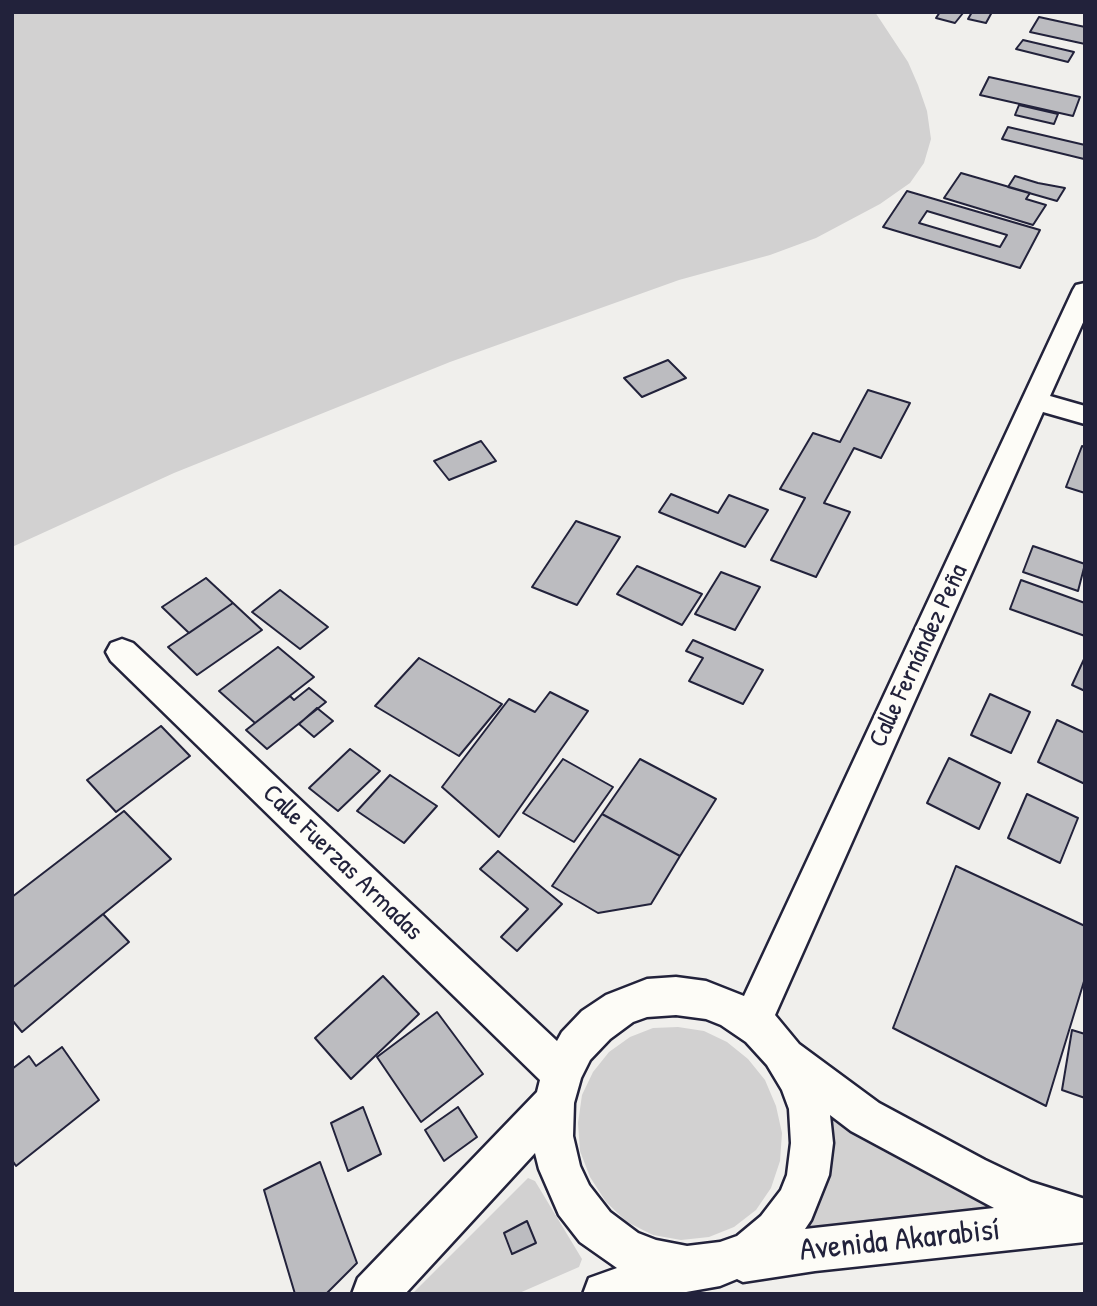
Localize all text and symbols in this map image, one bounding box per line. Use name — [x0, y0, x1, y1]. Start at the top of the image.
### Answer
street label: Calle Fernández Peña — [863, 560, 975, 752]
street label: Calle Fuerzas Armadas — [255, 779, 429, 947]
street label: Avenida Akarabisí — [798, 1211, 1002, 1271]

